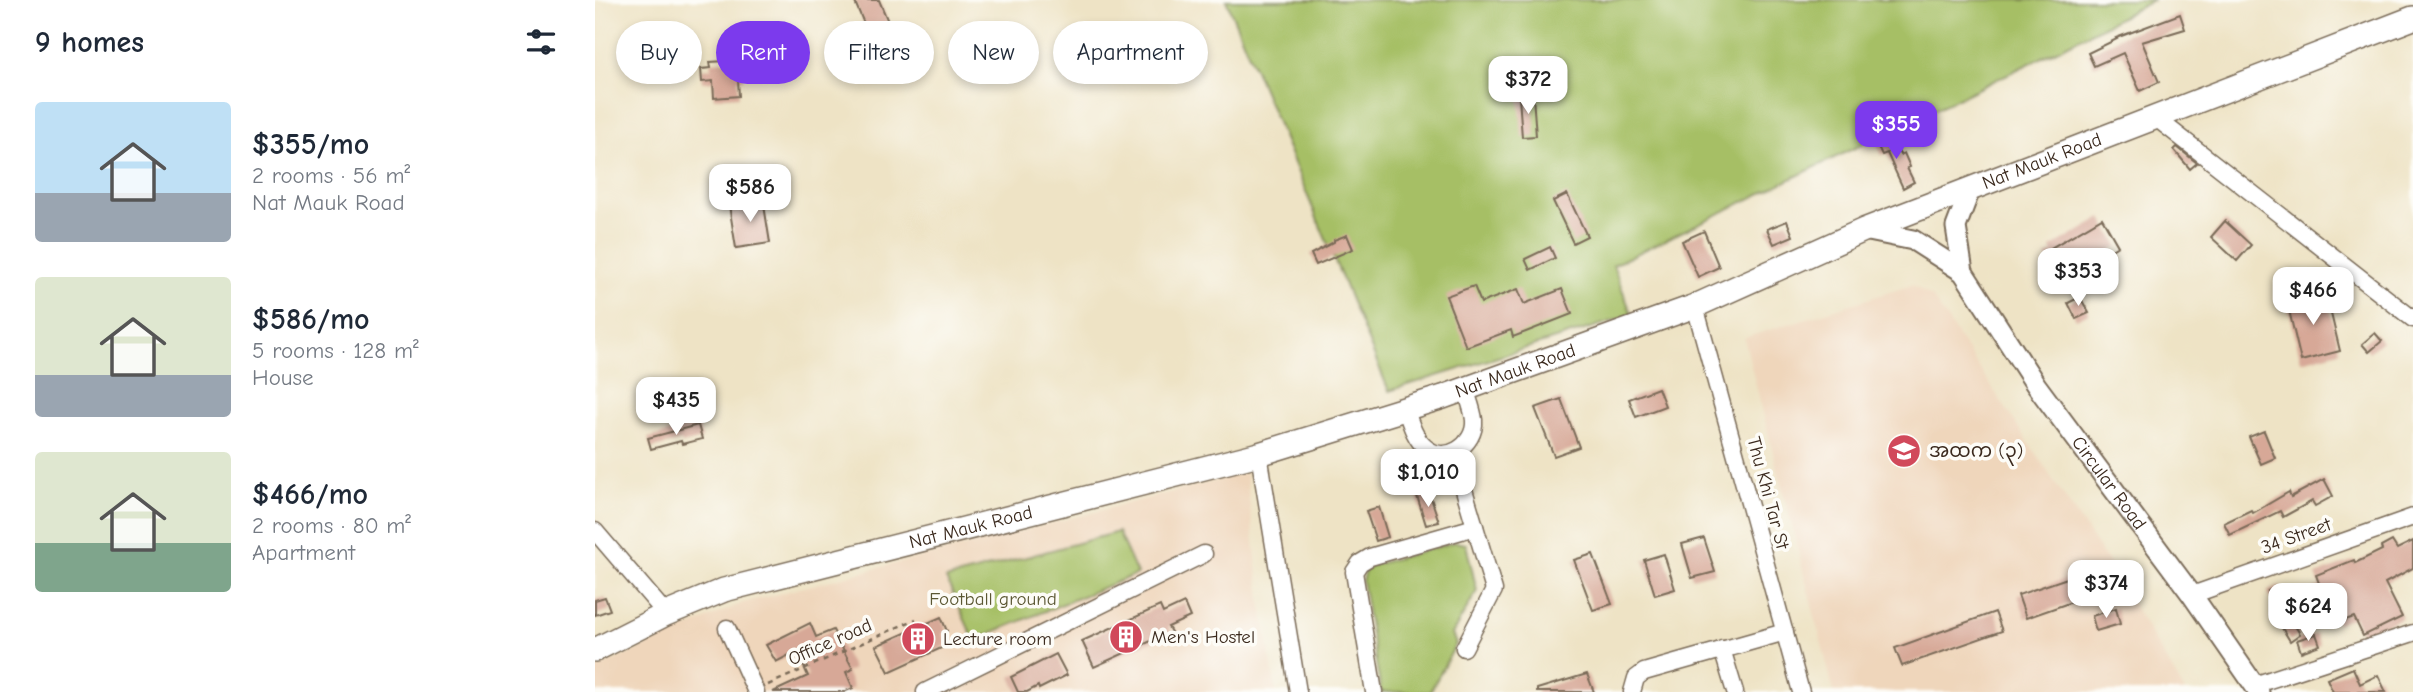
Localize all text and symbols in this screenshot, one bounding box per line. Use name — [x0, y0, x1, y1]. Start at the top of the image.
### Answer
chip: Buy — [616, 21, 702, 84]
chip: Rent — [716, 21, 810, 84]
chip: Filters — [824, 21, 934, 84]
chip: New — [948, 21, 1039, 84]
chip: Apartment — [1053, 21, 1208, 84]
icon: filters — [522, 23, 560, 61]
text: 9 homes — [35, 25, 144, 60]
pin: $372 — [1487, 57, 1569, 116]
text: $372 — [1505, 65, 1552, 92]
pin: $355 — [1855, 102, 1937, 161]
text: $355 — [1871, 110, 1921, 137]
text: $355/mo — [252, 127, 369, 162]
street label: Nat Mauk Road — [1979, 128, 2105, 194]
icon: home — [91, 130, 175, 214]
text: 2 rooms · 56 m² — [252, 162, 410, 189]
pin: $586 — [709, 164, 791, 224]
text: $586 — [725, 173, 775, 200]
text: Nat Mauk Road — [252, 189, 405, 216]
pin: $353 — [2037, 248, 2119, 308]
text: $353 — [2054, 257, 2102, 284]
pin: $466 — [2272, 268, 2354, 327]
text: $466 — [2289, 276, 2337, 303]
text: $586/mo — [252, 302, 370, 337]
icon: home — [91, 305, 175, 389]
text: 5 rooms · 128 m² — [252, 337, 419, 364]
street label: Nat Mauk Road — [1452, 339, 1579, 403]
text: House — [252, 364, 314, 391]
pin: $435 — [635, 378, 717, 437]
text: $435 — [652, 386, 700, 413]
school or university icon: အထက (၃) — [1885, 432, 1923, 470]
street label: Circular Road — [2067, 432, 2151, 534]
street label: Thu Khi Tar St — [1742, 434, 1794, 552]
place label: အထက (၃) — [1929, 440, 2023, 466]
pin: $1,010 — [1371, 449, 1485, 509]
text: $1,010 — [1397, 458, 1459, 485]
text: $466/mo — [252, 477, 368, 512]
icon: home — [91, 480, 175, 564]
street label: Nat Mauk Road — [907, 501, 1035, 553]
text: 2 rooms · 80 m² — [252, 512, 411, 539]
street label: 34 Street — [2258, 513, 2334, 559]
text: Apartment — [252, 539, 355, 566]
pin: $374 — [2065, 560, 2147, 620]
text: $374 — [2084, 569, 2128, 596]
pin: $624 — [2267, 584, 2349, 643]
park label: Football ground — [929, 588, 1057, 610]
text: $624 — [2284, 592, 2332, 619]
street label: Office road — [785, 614, 875, 670]
building icon: Men's Hostel — [1107, 618, 1145, 656]
building icon: Lecture room — [899, 620, 937, 658]
place label: Men's Hostel — [1151, 626, 1255, 648]
place label: Lecture room — [943, 628, 1052, 650]

